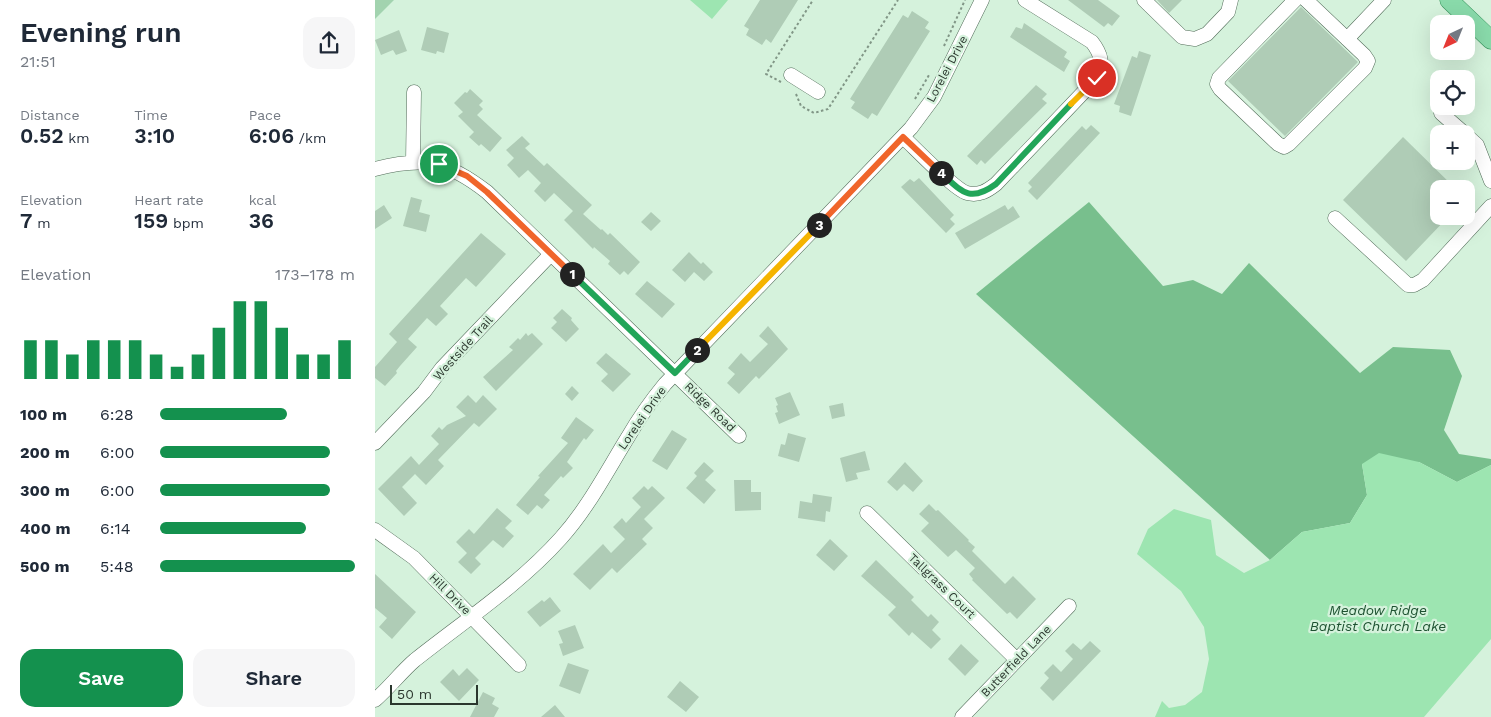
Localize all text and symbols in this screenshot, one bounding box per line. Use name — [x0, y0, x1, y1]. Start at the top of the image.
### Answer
north arrow — [1430, 15, 1475, 60]
map controls — [1430, 15, 1475, 225]
text: Evening run — [20, 16, 181, 49]
button: share — [303, 17, 355, 69]
street label: Lorelei Drive — [924, 33, 970, 105]
text: 21:51 — [20, 52, 56, 71]
pin — [1076, 57, 1118, 99]
icon: check — [1083, 64, 1111, 92]
button: locate — [1430, 70, 1475, 115]
text: Distance — [20, 107, 80, 123]
text: Time — [134, 107, 168, 123]
text: Pace — [249, 107, 281, 123]
text: 0.52 — [20, 123, 64, 148]
text: 3:10 — [134, 123, 175, 148]
text: 6:06 — [249, 123, 294, 148]
button: + — [1430, 125, 1475, 170]
text: km — [64, 130, 90, 146]
text: /km — [294, 130, 326, 146]
pin — [418, 143, 460, 185]
icon: arrive — [425, 150, 453, 178]
pin: 4 — [929, 160, 953, 186]
text: 4 — [937, 165, 946, 181]
button: − — [1430, 180, 1475, 225]
text: Elevation — [20, 192, 83, 208]
text: Heart rate — [134, 192, 204, 208]
text: kcal — [249, 192, 276, 208]
text: 7 — [20, 208, 32, 233]
text: 159 — [134, 208, 168, 233]
text: 36 — [249, 208, 274, 233]
pin: 3 — [807, 212, 831, 238]
text: m — [32, 215, 51, 231]
text: bpm — [168, 215, 204, 231]
text: 3 — [815, 217, 824, 233]
pin: 1 — [559, 262, 585, 286]
text: Elevation — [20, 265, 91, 284]
text: 173–178 m — [275, 265, 355, 284]
text: 1 — [569, 266, 576, 282]
street label: Westside Trail — [430, 313, 496, 383]
pin: 2 — [685, 338, 709, 362]
text: 2 — [693, 342, 702, 358]
street label: Ridge Road — [682, 379, 738, 435]
street label: Lorelei Drive — [615, 384, 669, 452]
text: 100 m — [20, 405, 67, 424]
text: 6:28 — [100, 405, 134, 424]
text: 200 m — [20, 443, 70, 462]
text: 6:00 — [100, 443, 134, 462]
text: 300 m — [20, 481, 70, 500]
text: 6:00 — [100, 481, 134, 500]
text: 400 m — [20, 519, 71, 538]
text: 6:14 — [100, 519, 130, 538]
street label: Tallgrass Court — [906, 551, 978, 621]
text: 500 m — [20, 557, 70, 576]
text: 5:48 — [100, 557, 134, 576]
street label: Hill Drive — [426, 570, 474, 618]
water label: Meadow Ridge Baptist Church Lake — [1310, 602, 1446, 634]
street label: Butterfield Lane — [978, 622, 1054, 700]
button: Save — [20, 649, 183, 707]
button: Share — [193, 649, 355, 707]
scale bar — [390, 682, 477, 705]
text: 50 m — [397, 686, 432, 702]

